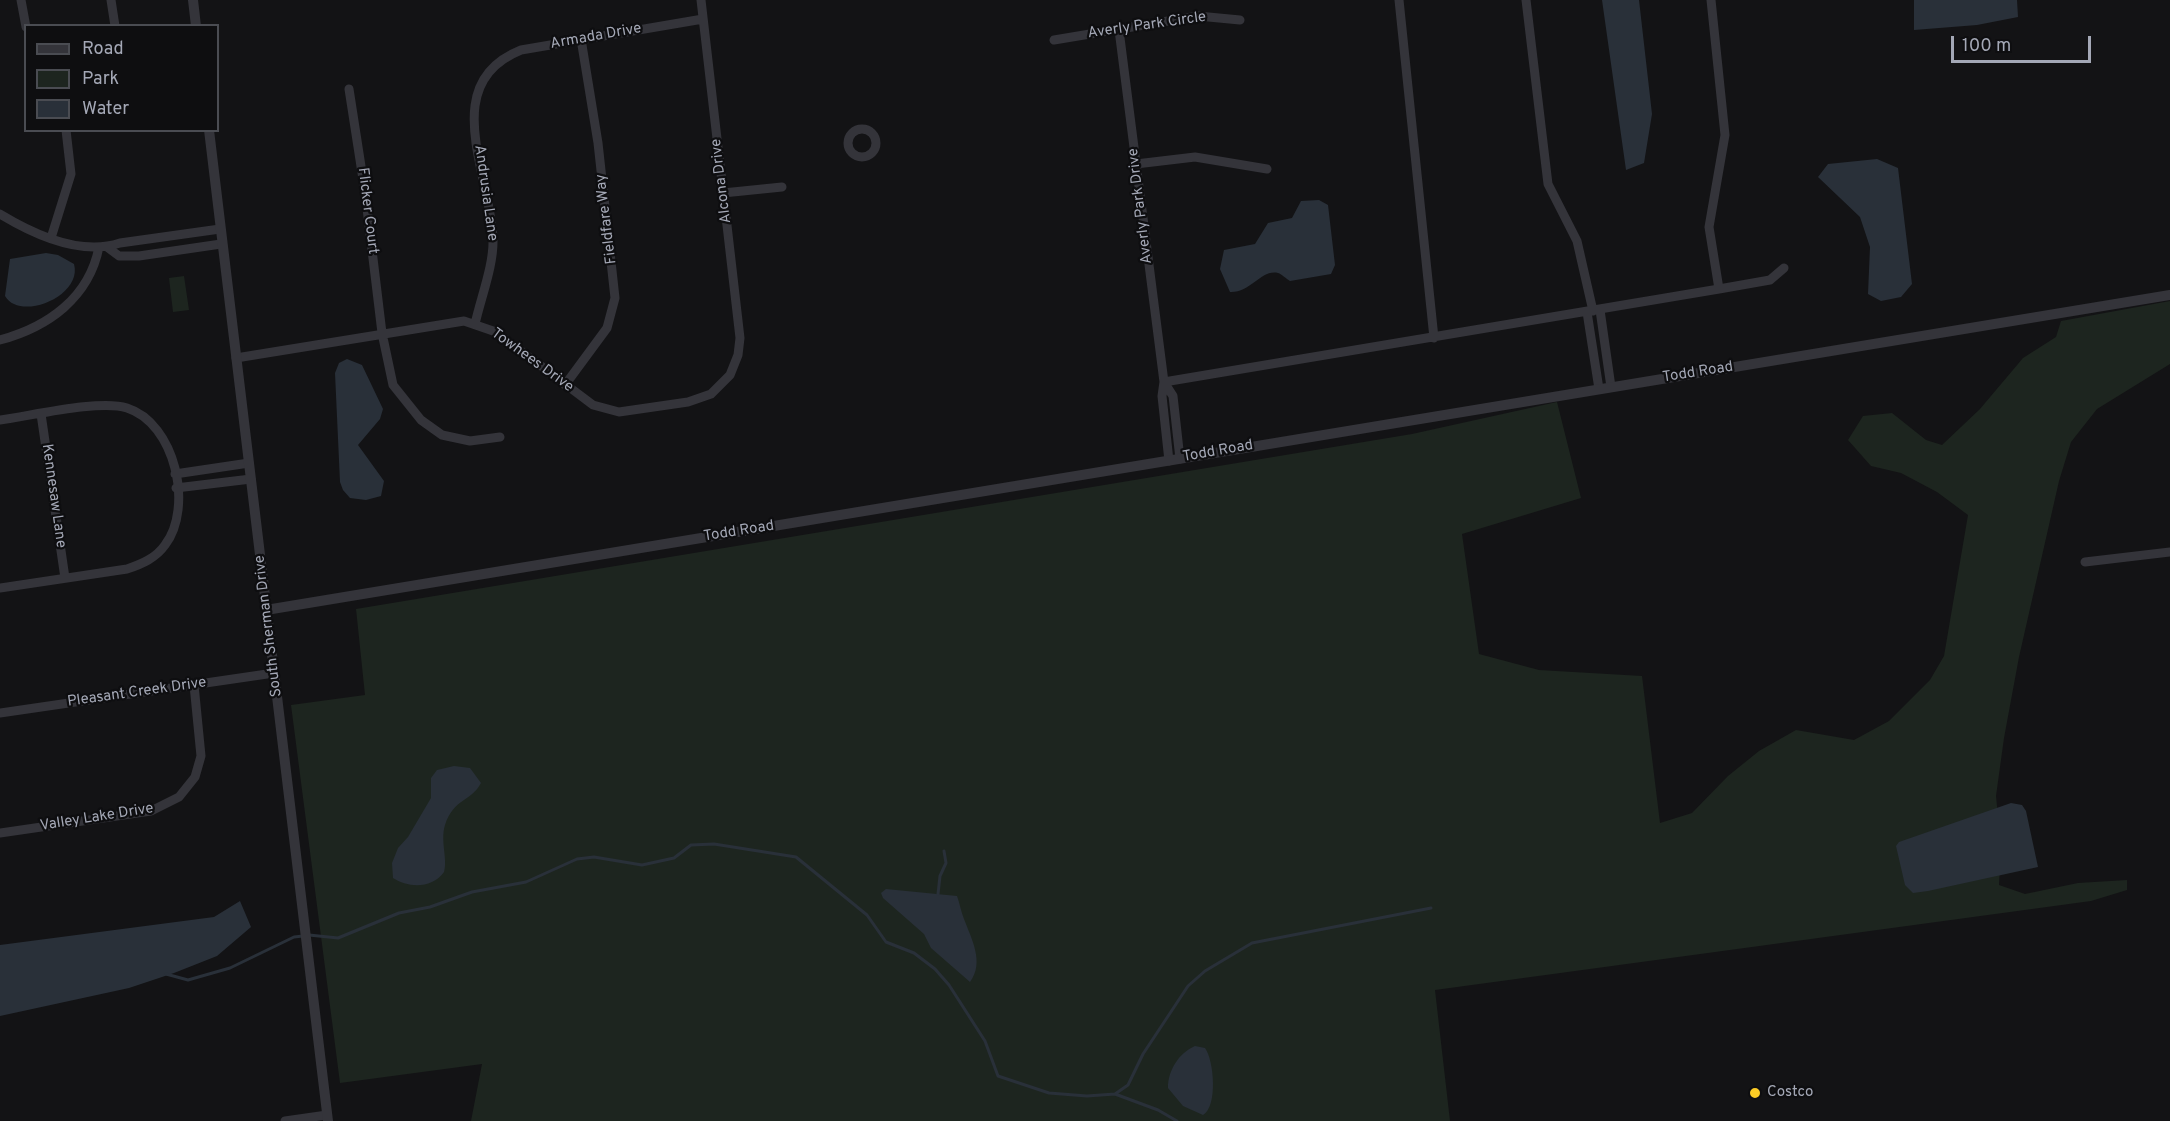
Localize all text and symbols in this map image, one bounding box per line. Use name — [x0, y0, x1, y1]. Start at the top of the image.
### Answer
street label: Averly Park Circle — [1087, 9, 1207, 43]
street label: Armada Drive — [549, 20, 643, 54]
legend — [24, 24, 219, 132]
scale bar — [1954, 24, 2094, 62]
text: 100 m — [1962, 35, 2011, 58]
text: Road — [82, 38, 124, 61]
text: Park — [82, 68, 119, 91]
text: Water — [82, 98, 129, 121]
street label: Alcona Drive — [708, 137, 736, 225]
street label: Andrusia Lane — [469, 144, 501, 242]
street label: Averly Park Drive — [1125, 147, 1157, 265]
street label: Flicker Court — [353, 167, 381, 255]
street label: Fieldfare Way — [593, 173, 621, 265]
street label: Towhees Drive — [487, 325, 577, 397]
street label: Todd Road — [1661, 359, 1735, 387]
street label: Todd Road — [1181, 437, 1255, 467]
street label: Kennesaw Lane — [37, 443, 69, 549]
street label: Todd Road — [702, 518, 776, 546]
street label: South Sherman Drive — [251, 554, 287, 698]
street label: Pleasant Creek Drive — [66, 674, 208, 712]
street label: Valley Lake Drive — [39, 800, 155, 836]
place label: Costco — [1767, 1084, 1813, 1102]
marker: Costco — [1748, 1086, 1762, 1100]

